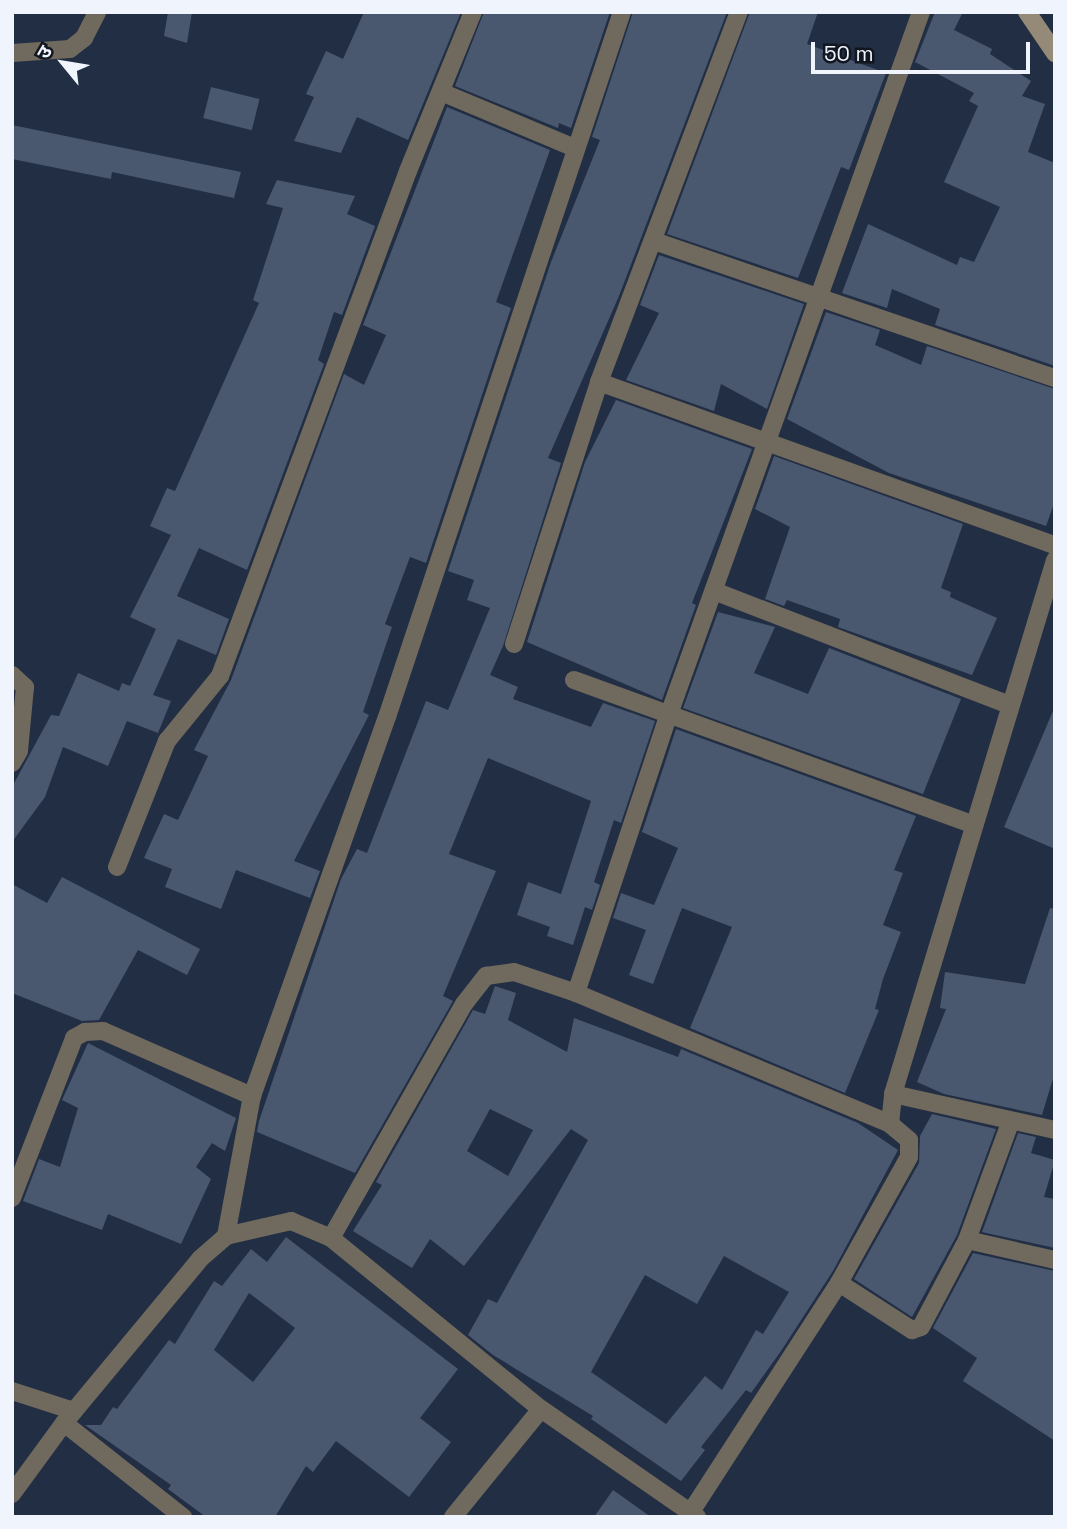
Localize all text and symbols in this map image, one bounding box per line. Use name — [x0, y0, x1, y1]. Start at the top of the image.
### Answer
north arrow — [28, 28, 98, 98]
scale bar — [815, 28, 1034, 72]
text: 50 m — [824, 40, 874, 67]
text: उ — [31, 41, 58, 63]

